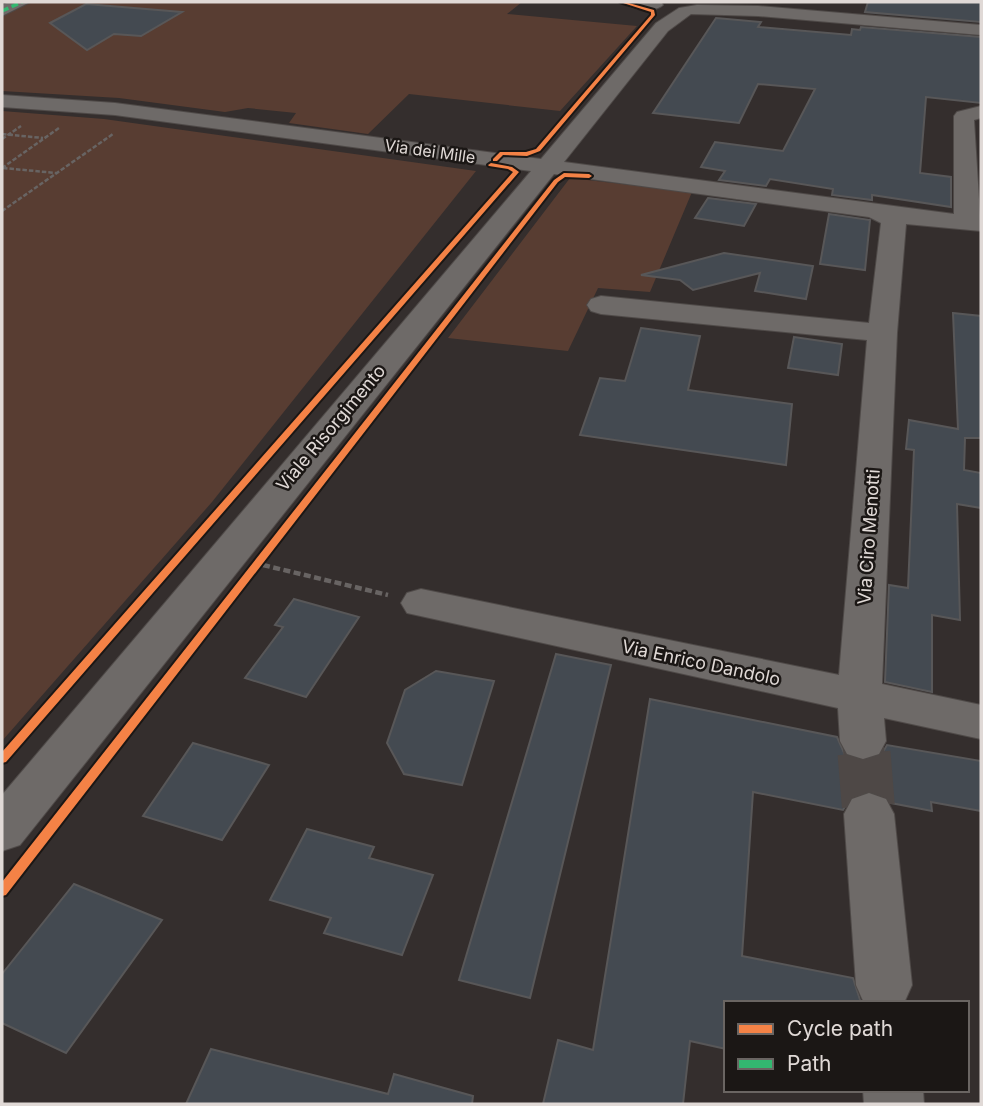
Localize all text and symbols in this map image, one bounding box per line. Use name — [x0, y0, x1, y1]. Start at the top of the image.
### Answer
street label: Via dei Mille — [383, 135, 477, 167]
street label: Viale Risorgimento — [272, 360, 390, 495]
street label: Via Ciro Menotti — [853, 469, 884, 605]
street label: Via Enrico Dandolo — [620, 635, 782, 690]
legend — [724, 1001, 969, 1092]
text: Cycle path — [787, 1016, 893, 1041]
text: Path — [787, 1051, 832, 1076]

